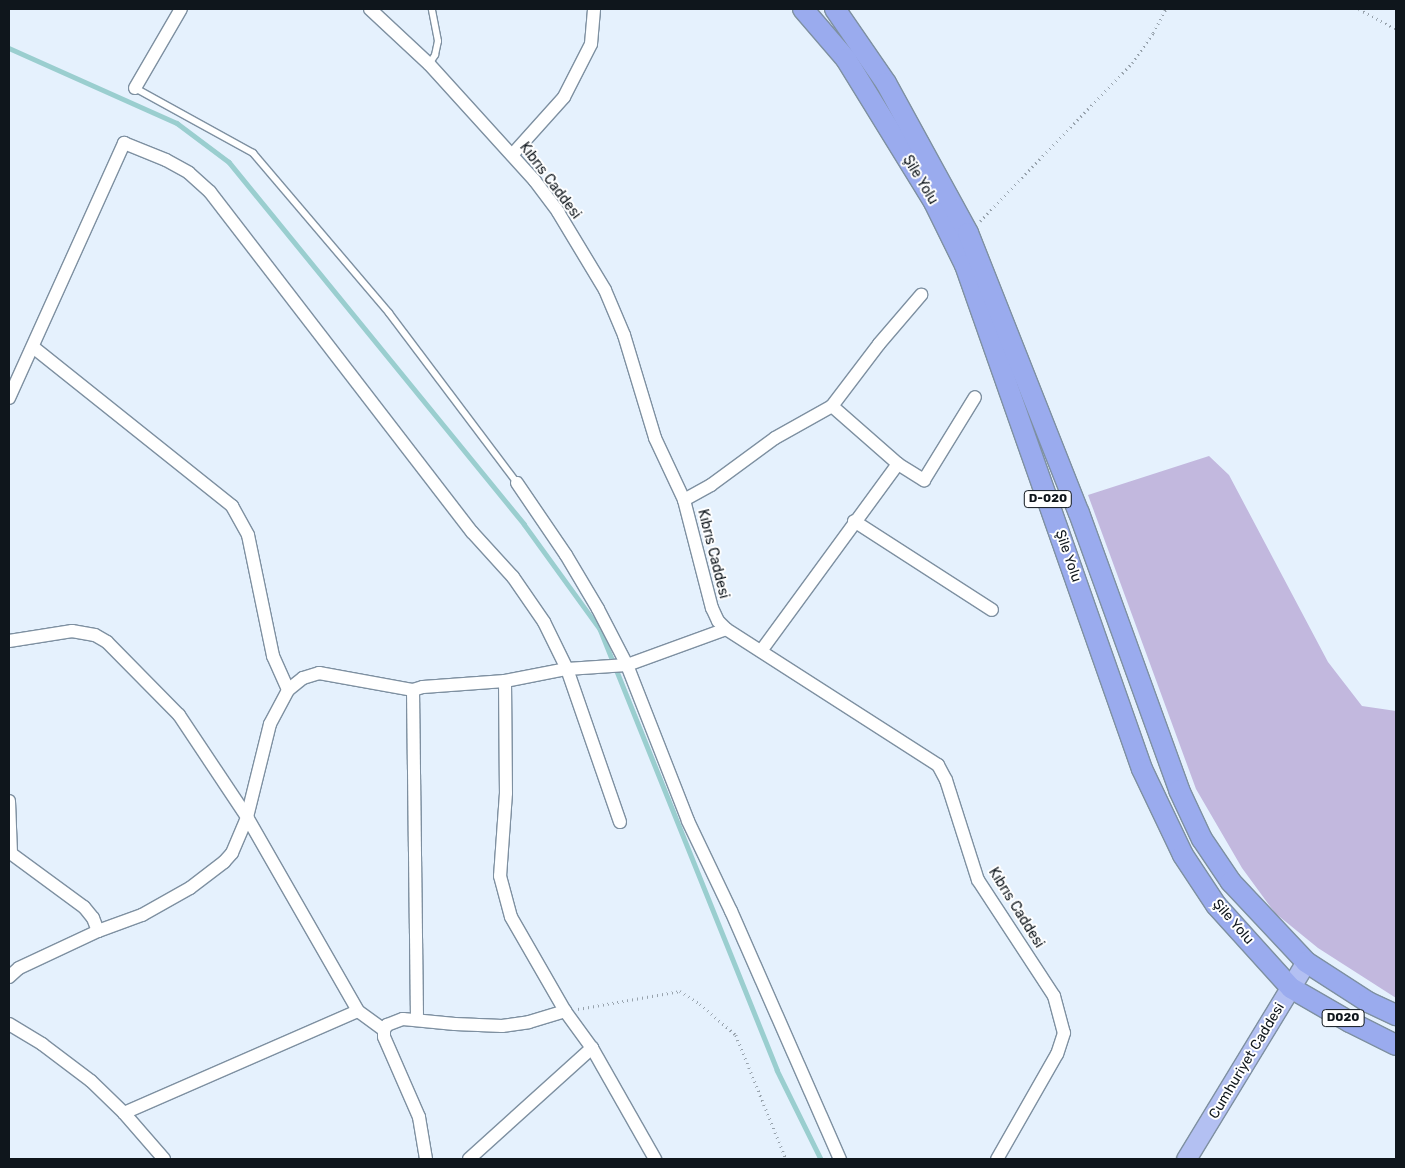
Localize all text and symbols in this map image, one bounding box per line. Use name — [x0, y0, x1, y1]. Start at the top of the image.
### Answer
street label: Kıbrıs Caddesi — [516, 139, 584, 223]
street label: Şile Yolu — [899, 152, 941, 208]
road number: D-020 — [1023, 489, 1073, 508]
street label: Kıbrıs Caddesi — [694, 508, 732, 600]
street label: Şile Yolu — [1051, 527, 1085, 585]
street label: Kıbrıs Caddesi — [985, 865, 1047, 951]
street label: Şile Yolu — [1209, 896, 1257, 948]
street label: Cumhuriyet Caddesi — [1206, 1000, 1288, 1122]
road number: D020 — [1320, 1008, 1366, 1028]

